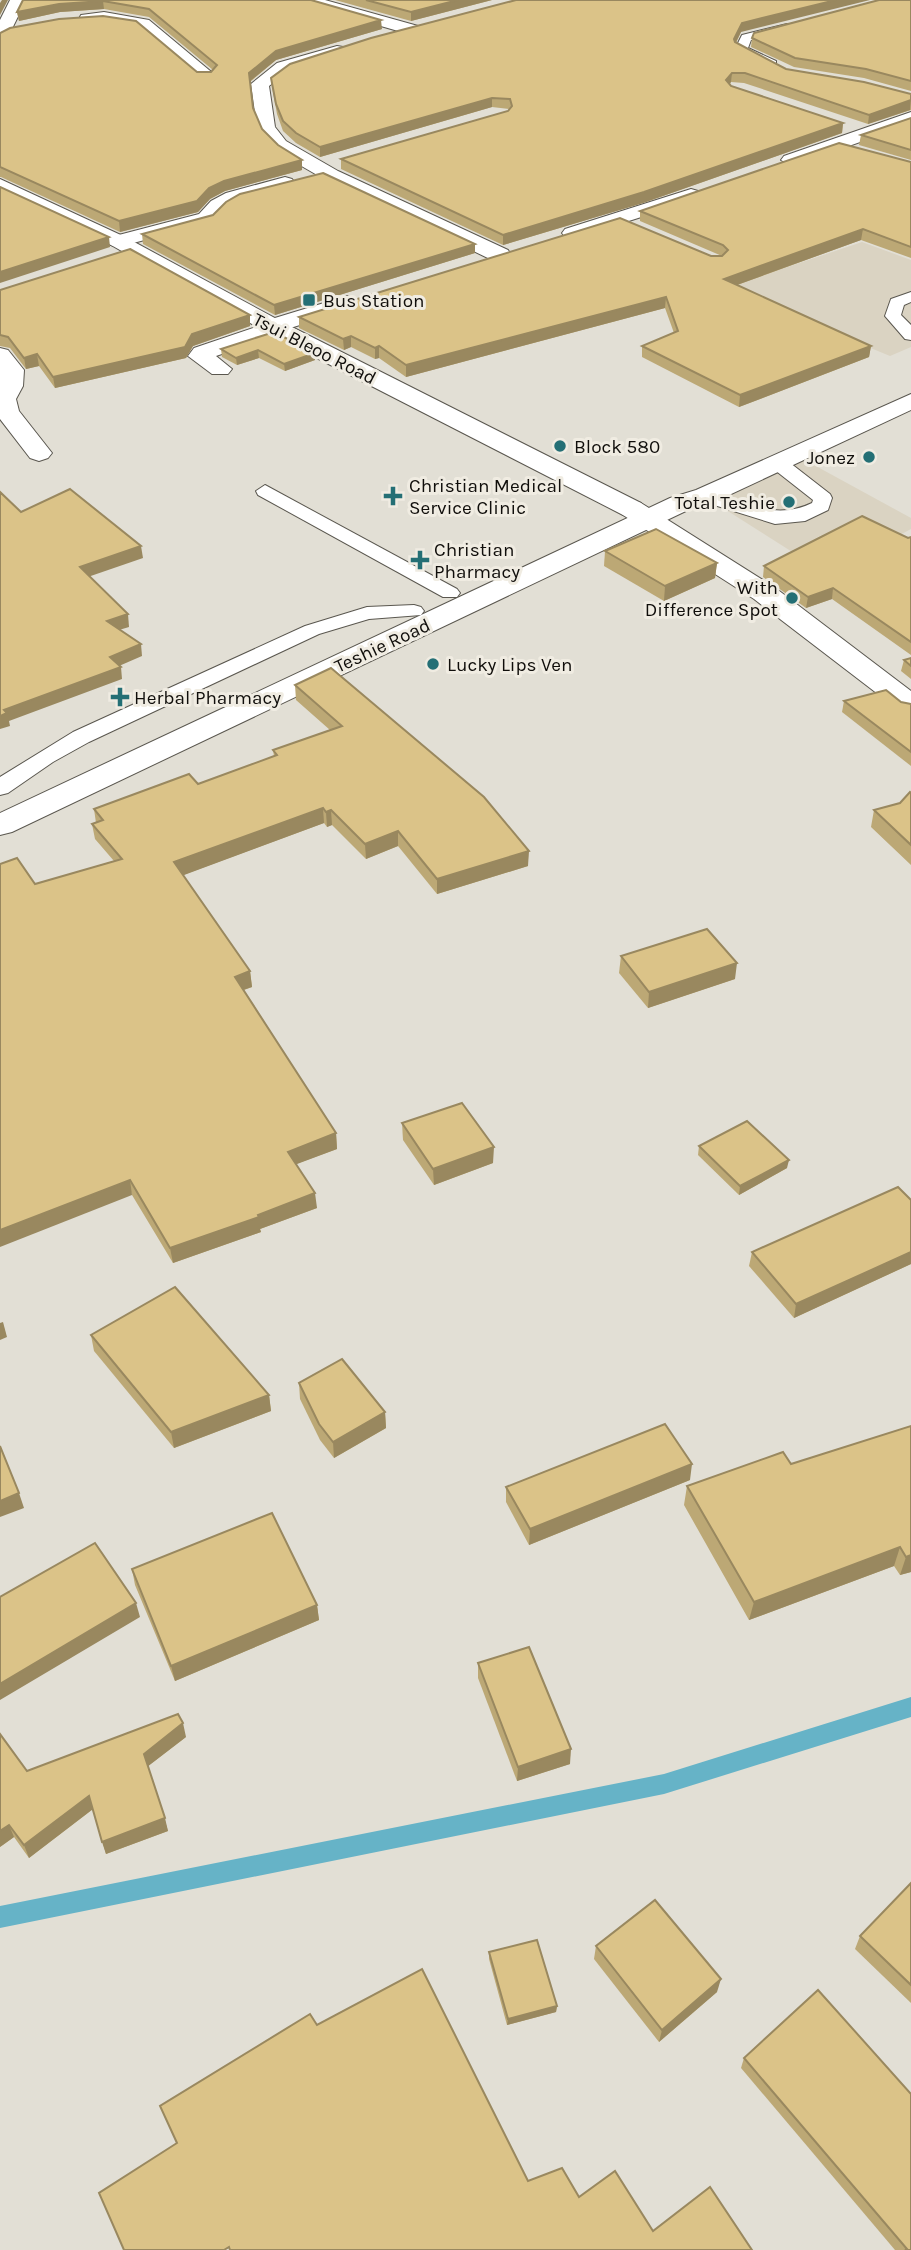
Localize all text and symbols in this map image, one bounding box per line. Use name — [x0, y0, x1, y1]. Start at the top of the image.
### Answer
place label: Bus Station — [323, 290, 425, 312]
marker: Bus Station — [301, 292, 317, 308]
street label: Tsui Bleoo Road — [249, 308, 380, 389]
place label: Block 580 — [574, 436, 660, 458]
marker: Block 580 — [552, 438, 568, 454]
place label: Jonez — [807, 447, 855, 469]
marker: Jonez — [861, 449, 877, 465]
place label: Christian Medical Service Clinic — [409, 475, 562, 519]
marker: Christian Medical Service Clinic — [383, 486, 403, 506]
place label: Total Teshie — [674, 492, 775, 514]
marker: Total Teshie — [781, 494, 797, 510]
place label: Christian Pharmacy — [434, 539, 520, 583]
marker: Christian Pharmacy — [412, 552, 428, 568]
place label: With Difference Spot — [645, 577, 778, 621]
marker: With Difference Spot — [784, 590, 800, 606]
street label: Teshie Road — [331, 614, 434, 678]
place label: Lucky Lips Ven — [447, 654, 572, 676]
marker: Lucky Lips Ven — [425, 656, 441, 672]
place label: Herbal Pharmacy — [134, 687, 281, 709]
marker: Herbal Pharmacy — [112, 689, 128, 705]

